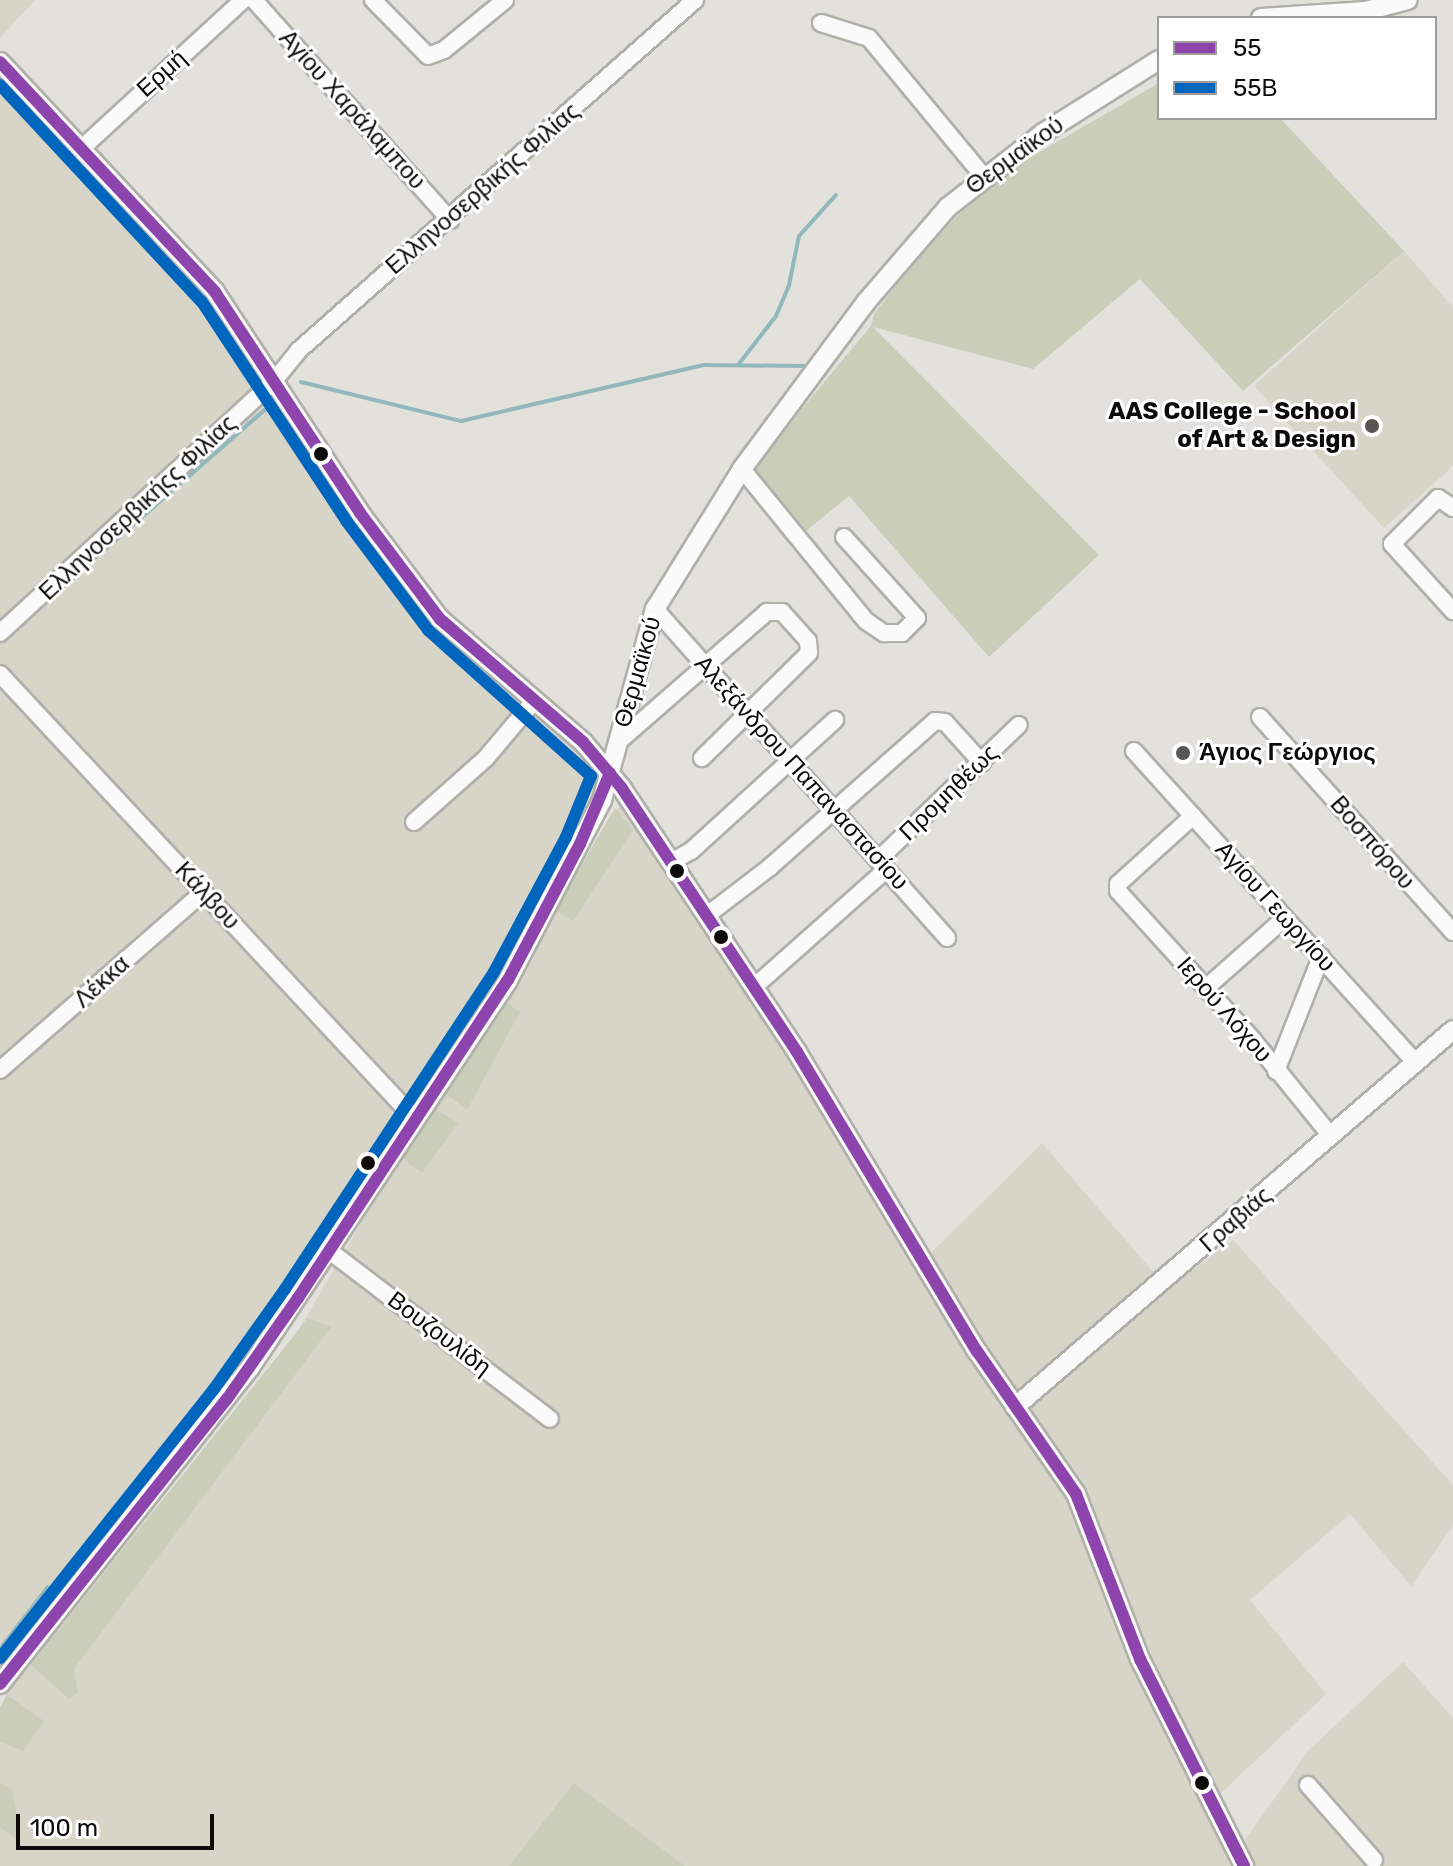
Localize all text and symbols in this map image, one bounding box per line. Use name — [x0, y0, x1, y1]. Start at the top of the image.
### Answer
legend — [1157, 16, 1437, 120]
street label: Αγίου Χαράλαμπου — [273, 24, 431, 196]
text: 55 — [1233, 34, 1262, 62]
street label: Ερμή — [131, 44, 193, 104]
text: 55Β — [1233, 74, 1278, 102]
street label: Ελληνοσερβικής Φιλίας — [380, 97, 586, 281]
street label: Θερμαϊκού — [960, 111, 1070, 201]
place label: AAS College - School of Art & Design — [1108, 398, 1356, 454]
street label: Ελληνοσερβικήςς Φιλίας — [34, 409, 242, 607]
marker: AAS College - School of Art & Design — [1363, 417, 1381, 435]
unlabelled marker — [313, 446, 329, 462]
street label: Θερμαϊκού — [608, 613, 668, 731]
street label: Αλεξάνδρου Παπαναστασίου — [688, 650, 914, 896]
street label: Προμηθέως — [894, 739, 1004, 847]
place label: Άγιος Γεώργιος — [1199, 739, 1376, 767]
marker: Άγιος Γεώργιος — [1174, 744, 1192, 762]
street label: Βοσπόρου — [1324, 790, 1420, 896]
street label: Αγίου Γεωργίου — [1209, 836, 1341, 978]
street label: Κάλβου — [169, 856, 245, 936]
unlabelled marker — [669, 863, 685, 879]
unlabelled marker — [713, 929, 729, 945]
street label: Λέκκα — [68, 950, 136, 1014]
street label: Ιερού Λόχου — [1170, 951, 1278, 1069]
unlabelled marker — [360, 1155, 376, 1171]
street label: Γραβιάς — [1194, 1181, 1278, 1259]
street label: Βουζουλίδη — [382, 1286, 496, 1382]
unlabelled marker — [1194, 1775, 1210, 1791]
scale bar — [20, 1798, 218, 1848]
text: 100 m — [30, 1814, 98, 1842]

